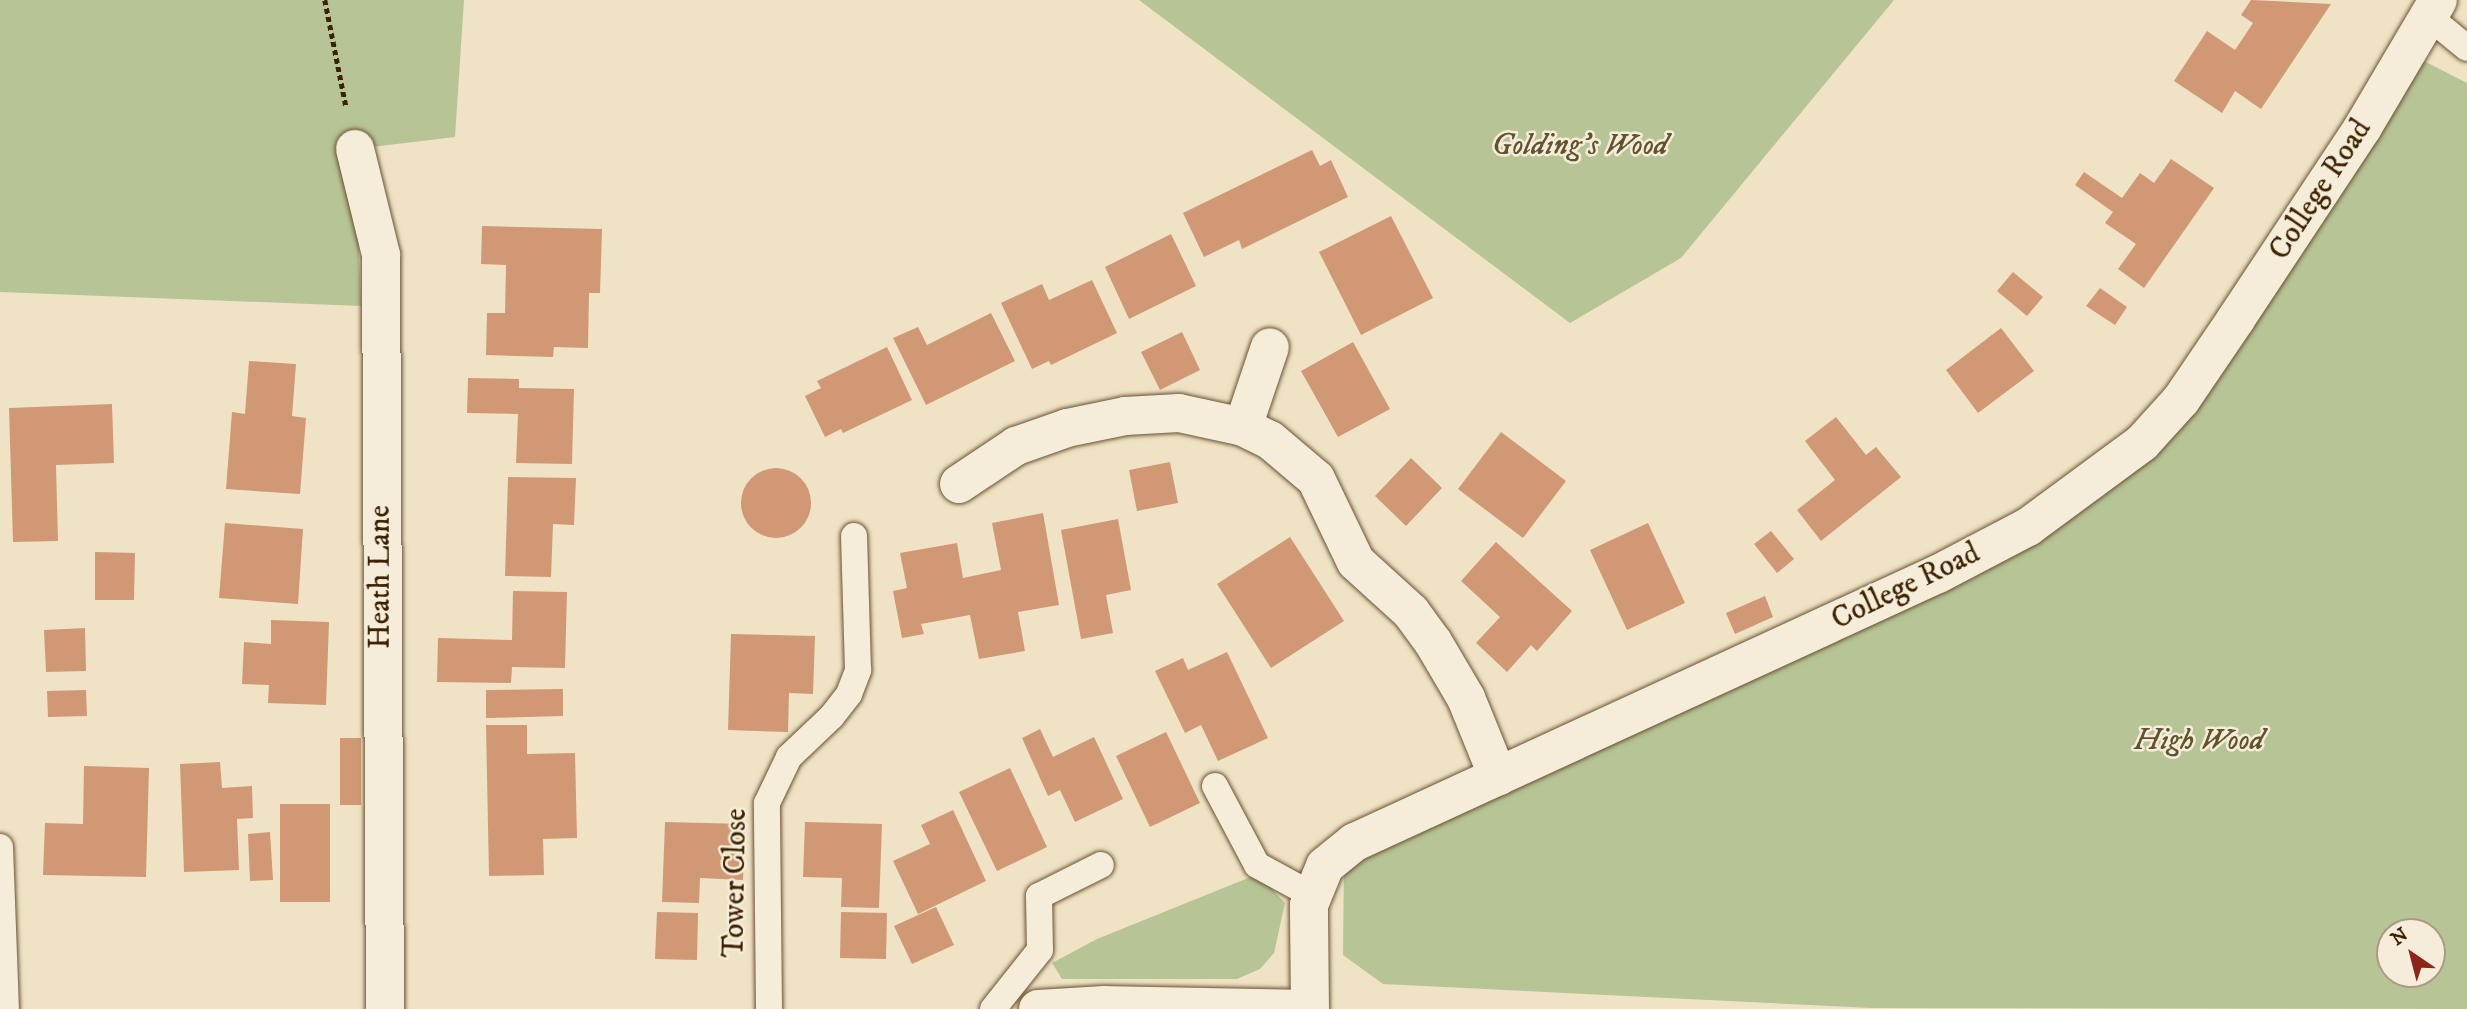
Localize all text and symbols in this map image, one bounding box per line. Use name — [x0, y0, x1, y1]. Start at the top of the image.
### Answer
street label: College Road — [2262, 113, 2380, 267]
park label: Golding's Wood — [1492, 128, 1668, 164]
street label: Heath Lane — [363, 505, 399, 649]
street label: College Road — [1826, 536, 1986, 638]
park label: High Wood — [2134, 723, 2264, 759]
street label: Tower Close — [717, 808, 755, 958]
north arrow — [2376, 918, 2446, 988]
text: N — [2387, 923, 2413, 951]

